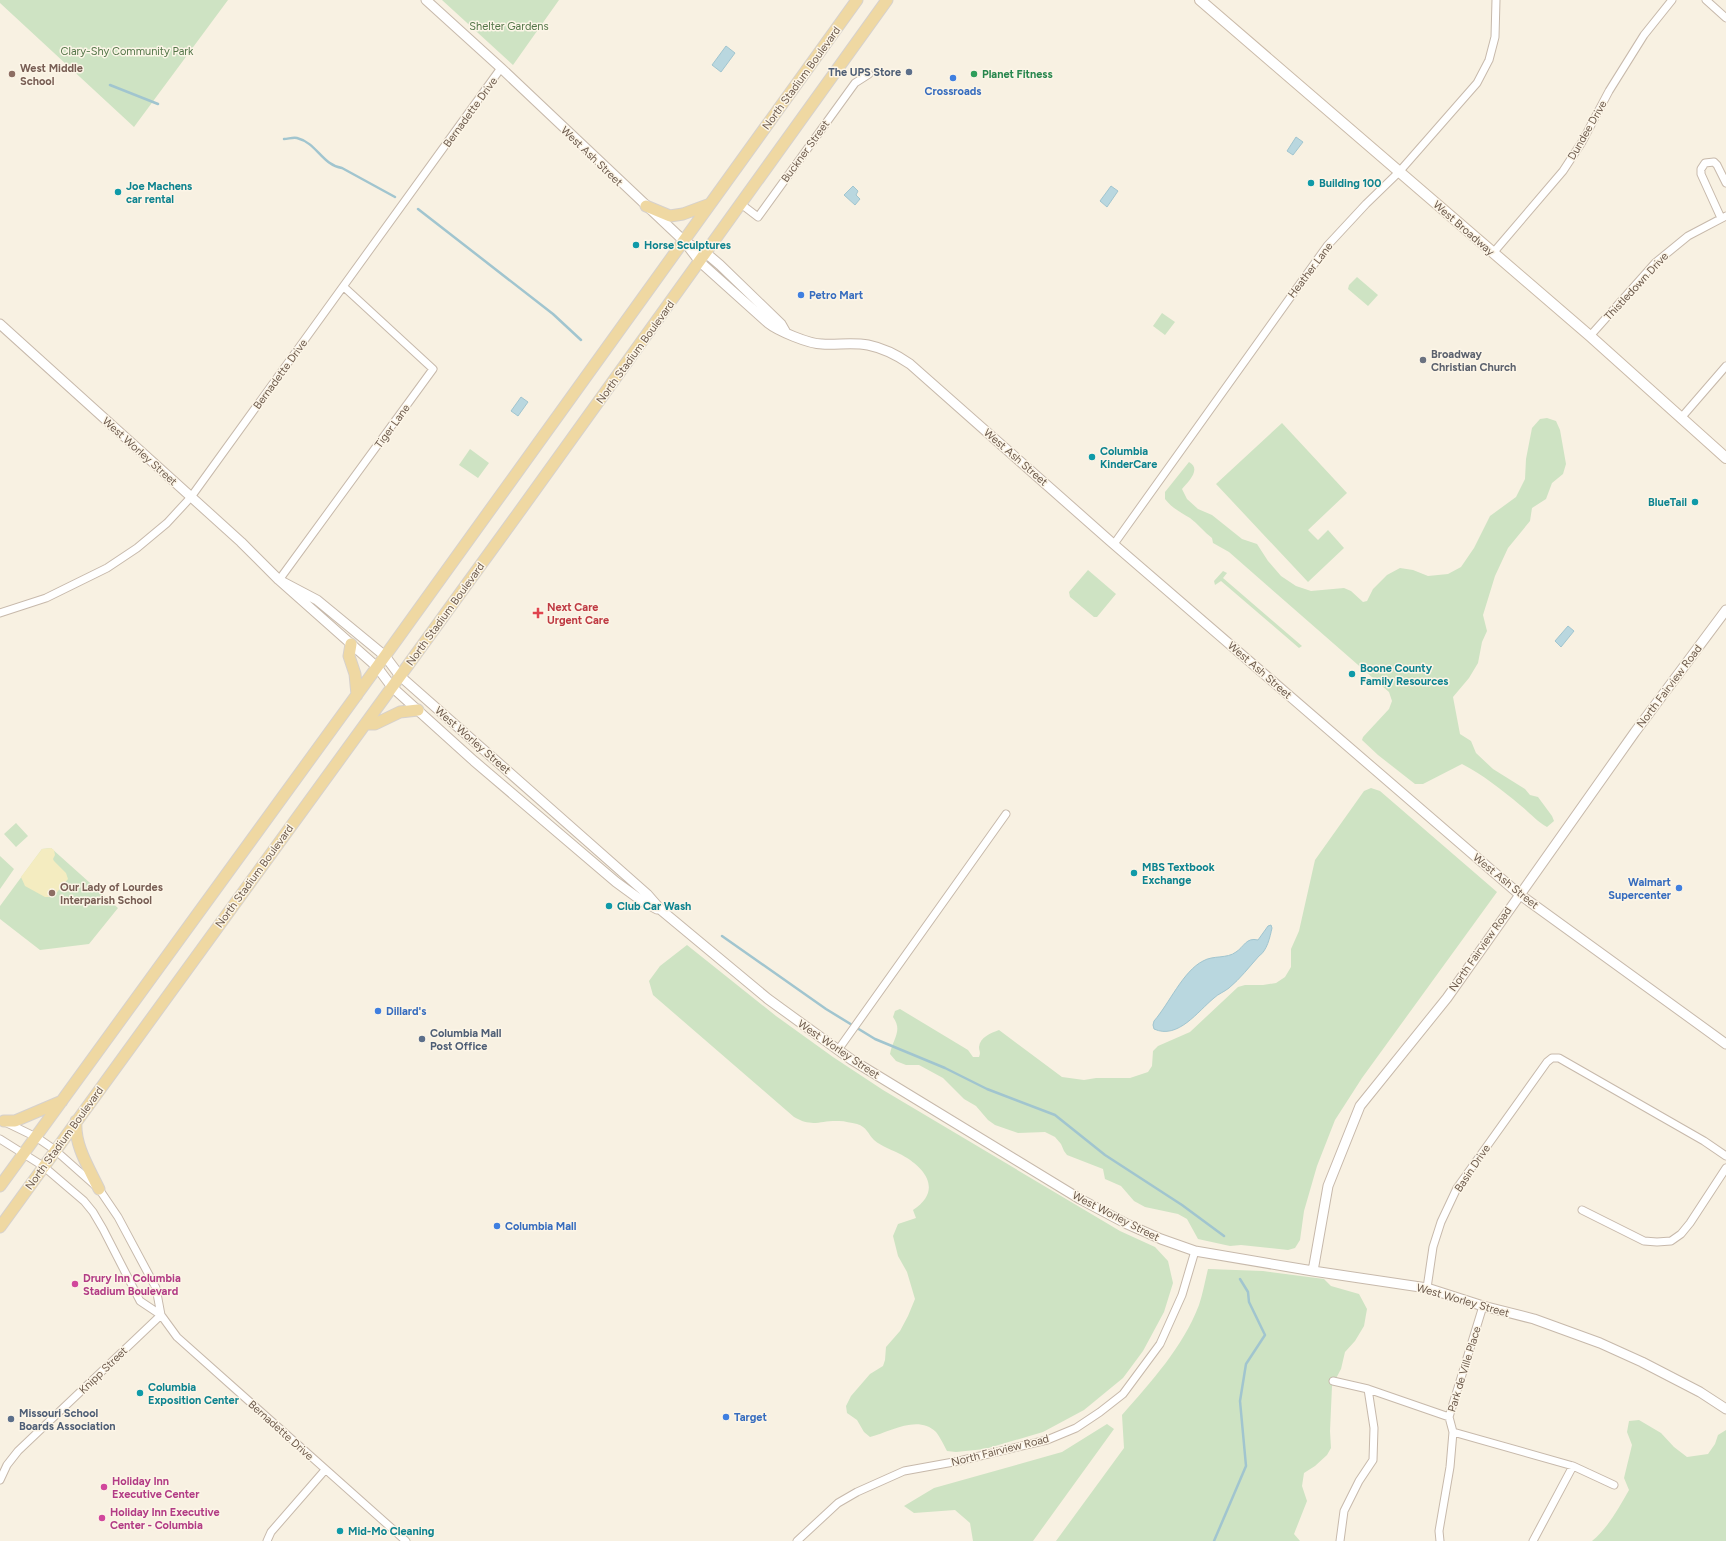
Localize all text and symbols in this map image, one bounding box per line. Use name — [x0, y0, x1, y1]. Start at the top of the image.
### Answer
park label: Shelter Gardens — [469, 20, 549, 33]
street label: North Stadium Boulevard — [760, 24, 843, 132]
park label: Clary-Shy Community Park — [61, 45, 194, 58]
place label: West Middle School — [20, 62, 83, 88]
place label: The UPS Store — [828, 66, 901, 79]
marker: The UPS Store — [904, 67, 914, 77]
place label: Planet Fitness — [982, 68, 1053, 81]
marker: West Middle School — [7, 69, 17, 79]
marker: Planet Fitness — [969, 69, 979, 79]
marker: Crossroads — [948, 73, 958, 83]
street label: Bernadette Drive — [441, 75, 500, 150]
place label: Crossroads — [925, 85, 981, 98]
street label: Dundee Drive — [1565, 98, 1610, 162]
street label: Buckner Street — [779, 118, 832, 185]
street label: West Ash Street — [558, 124, 625, 189]
place label: Building 100 — [1319, 177, 1381, 190]
marker: Building 100 — [1306, 178, 1316, 188]
place label: Joe Machens car rental — [126, 180, 192, 206]
marker: Joe Machens car rental — [113, 187, 123, 197]
street label: West Broadway — [1430, 198, 1497, 259]
place label: Horse Sculptures — [644, 239, 731, 252]
marker: Horse Sculptures — [631, 240, 641, 250]
street label: Heather Lane — [1285, 240, 1335, 301]
street label: Thistledown Drive — [1602, 250, 1671, 323]
place label: Petro Mart — [809, 289, 864, 302]
marker: Petro Mart — [796, 290, 806, 300]
street label: North Stadium Boulevard — [594, 298, 677, 406]
street label: Bernadette Drive — [251, 337, 310, 412]
place label: Broadway Christian Church — [1431, 348, 1516, 374]
marker: Broadway Christian Church — [1418, 355, 1428, 365]
street label: Tiger Lane — [372, 402, 413, 451]
street label: West Worley Street — [100, 414, 180, 488]
street label: West Ash Street — [981, 426, 1050, 489]
place label: Columbia KinderCare — [1100, 445, 1157, 471]
marker: Columbia KinderCare — [1087, 452, 1097, 462]
place label: BlueTail — [1648, 496, 1687, 509]
marker: BlueTail — [1690, 497, 1700, 507]
street label: North Stadium Boulevard — [404, 560, 487, 668]
place label: Next Care Urgent Care — [547, 601, 609, 627]
marker: Next Care Urgent Care — [532, 607, 544, 619]
street label: West Ash Street — [1225, 639, 1294, 702]
street label: North Fairview Road — [1634, 642, 1705, 730]
place label: Boone County Family Resources — [1360, 662, 1448, 688]
marker: Boone County Family Resources — [1347, 669, 1357, 679]
street label: West Worley Street — [432, 704, 513, 777]
street label: North Stadium Boulevard — [213, 822, 296, 930]
street label: West Ash Street — [1470, 851, 1541, 912]
place label: MBS Textbook Exchange — [1142, 861, 1215, 887]
marker: MBS Textbook Exchange — [1129, 868, 1139, 878]
place label: Walmart Supercenter — [1608, 876, 1672, 902]
place label: Our Lady of Lourdes Interparish School — [60, 881, 163, 907]
marker: Walmart Supercenter — [1674, 883, 1684, 893]
marker: Our Lady of Lourdes Interparish School — [47, 888, 57, 898]
place label: Club Car Wash — [617, 900, 691, 913]
marker: Club Car Wash — [604, 901, 614, 911]
street label: North Fairview Road — [1446, 905, 1514, 994]
place label: Dillard's — [386, 1005, 426, 1018]
marker: Dillard's — [373, 1006, 383, 1016]
street label: West Worley Street — [795, 1017, 882, 1082]
place label: Columbia Mall Post Office — [430, 1027, 502, 1053]
marker: Columbia Mall Post Office — [417, 1034, 427, 1044]
street label: North Stadium Boulevard — [23, 1084, 106, 1192]
street label: Basin Drive — [1452, 1142, 1493, 1194]
street label: West Worley Street — [1070, 1189, 1161, 1244]
place label: Columbia Mall — [505, 1220, 577, 1233]
marker: Columbia Mall — [492, 1221, 502, 1231]
place label: Drury Inn Columbia Stadium Boulevard — [83, 1272, 181, 1298]
marker: Drury Inn Columbia Stadium Boulevard — [70, 1279, 80, 1289]
street label: West Worley Street — [1415, 1281, 1511, 1320]
street label: Park de Ville Place — [1445, 1325, 1484, 1414]
street label: Knipp Street — [77, 1344, 130, 1397]
place label: Columbia Exposition Center — [148, 1381, 240, 1407]
marker: Columbia Exposition Center — [135, 1388, 145, 1398]
street label: Bernadette Drive — [245, 1398, 316, 1463]
place label: Missouri School Boards Association — [19, 1407, 116, 1433]
place label: Target — [734, 1411, 767, 1424]
marker: Target — [721, 1412, 731, 1422]
marker: Missouri School Boards Association — [6, 1414, 16, 1424]
street label: North Fairview Road — [950, 1432, 1050, 1469]
place label: Holiday Inn Executive Center — [112, 1475, 200, 1501]
marker: Holiday Inn Executive Center — [99, 1482, 109, 1492]
place label: Holiday Inn Executive Center - Columbia — [110, 1506, 220, 1532]
marker: Holiday Inn Executive Center - Columbia — [97, 1513, 107, 1523]
place label: Mid-Mo Cleaning — [348, 1525, 434, 1538]
marker: Mid-Mo Cleaning — [335, 1526, 345, 1536]

